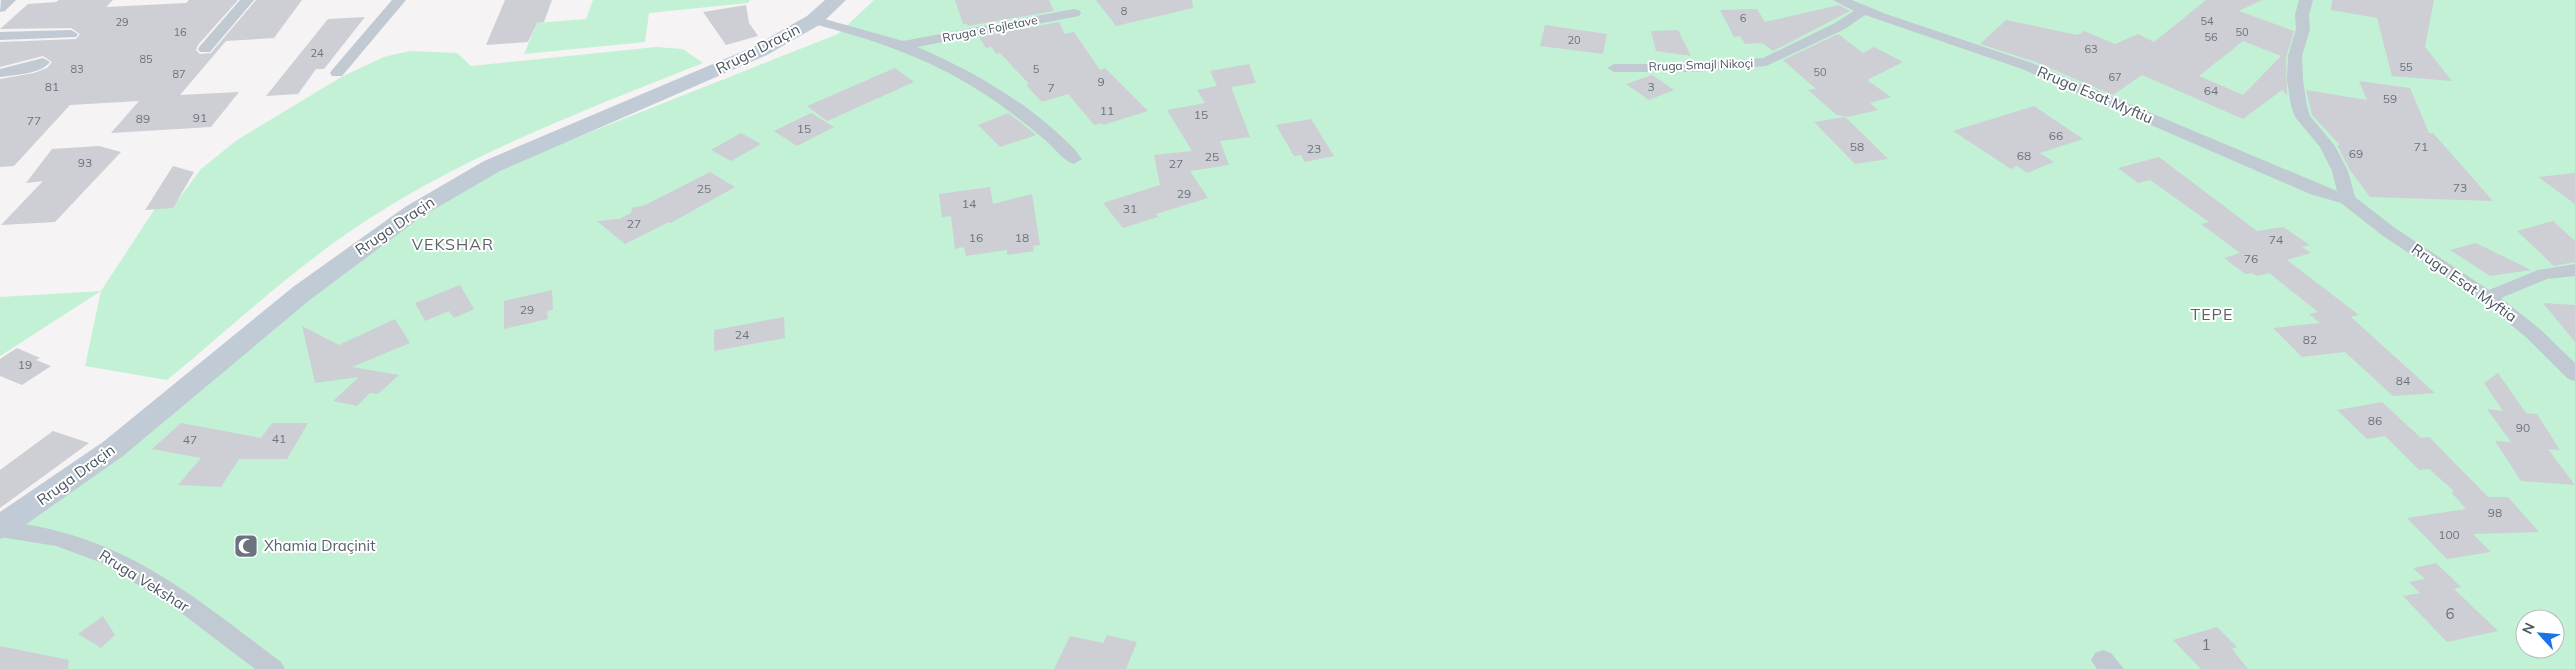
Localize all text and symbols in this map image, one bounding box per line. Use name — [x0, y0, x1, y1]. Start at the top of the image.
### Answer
house number: 8 — [1121, 4, 1128, 18]
house number: 6 — [1740, 11, 1747, 25]
street label: Rruga e Fojletave — [941, 12, 1039, 45]
house number: 54 — [2200, 14, 2214, 28]
house number: 29 — [115, 15, 129, 29]
street label: Rruga Draçin — [713, 19, 803, 78]
house number: 16 — [173, 25, 187, 39]
house number: 50 — [2235, 25, 2249, 39]
house number: 56 — [2204, 30, 2218, 44]
house number: 20 — [1567, 33, 1581, 47]
house number: 63 — [2084, 42, 2098, 56]
house number: 24 — [310, 46, 324, 60]
house number: 85 — [139, 52, 153, 66]
street label: Rruga Smajl Nikoçi — [1648, 55, 1754, 74]
house number: 55 — [2399, 60, 2413, 74]
house number: 83 — [70, 62, 84, 76]
house number: 5 — [1033, 62, 1040, 76]
street label: Rruga Esat Myftiu — [2034, 62, 2156, 127]
house number: 50 — [1813, 65, 1827, 79]
house number: 87 — [172, 67, 186, 81]
house number: 67 — [2108, 70, 2122, 84]
house number: 9 — [1097, 74, 1105, 89]
house number: 81 — [45, 79, 59, 94]
house number: 3 — [1647, 79, 1655, 94]
house number: 7 — [1047, 80, 1055, 95]
house number: 64 — [2204, 83, 2218, 98]
house number: 59 — [2383, 91, 2397, 106]
house number: 11 — [1100, 103, 1114, 118]
house number: 15 — [1194, 107, 1208, 122]
house number: 91 — [193, 110, 207, 125]
house number: 89 — [136, 111, 150, 126]
house number: 77 — [27, 113, 41, 128]
house number: 15 — [797, 121, 811, 136]
house number: 66 — [2049, 128, 2063, 143]
house number: 58 — [1850, 139, 1864, 154]
house number: 71 — [2414, 139, 2428, 154]
house number: 23 — [1307, 141, 1321, 156]
house number: 69 — [2349, 146, 2363, 161]
house number: 68 — [2017, 148, 2031, 163]
house number: 25 — [1205, 149, 1219, 164]
house number: 93 — [78, 155, 92, 170]
house number: 27 — [1169, 156, 1183, 171]
house number: 73 — [2453, 180, 2467, 195]
house number: 25 — [697, 181, 711, 196]
house number: 29 — [1177, 186, 1191, 201]
street label: Rruga Draçin — [351, 192, 438, 259]
house number: 14 — [962, 196, 976, 211]
house number: 31 — [1123, 201, 1137, 216]
house number: 27 — [627, 216, 641, 231]
house number: 16 — [969, 230, 983, 245]
house number: 18 — [1015, 230, 1029, 245]
house number: 74 — [2269, 232, 2283, 247]
district label: VEKSHAR — [412, 234, 494, 254]
street label: Rruga Esat Myftia — [2408, 239, 2521, 326]
house number: 76 — [2244, 251, 2258, 266]
house number: 29 — [520, 302, 534, 317]
district label: TEPE — [2191, 304, 2233, 324]
house number: 24 — [735, 327, 749, 342]
house number: 82 — [2303, 332, 2317, 347]
house number: 19 — [18, 357, 32, 372]
house number: 84 — [2396, 373, 2410, 388]
house number: 86 — [2368, 413, 2382, 428]
house number: 90 — [2516, 420, 2530, 435]
house number: 41 — [272, 431, 286, 446]
house number: 47 — [183, 432, 197, 447]
street label: Rruga Draçin — [33, 440, 118, 509]
house number: 98 — [2488, 505, 2502, 520]
house number: 100 — [2438, 527, 2460, 542]
mosque icon: Xhamia Draçinit — [233, 533, 259, 559]
place label: Xhamia Draçinit — [264, 536, 375, 555]
street label: Rruga Vekshar — [96, 545, 193, 616]
house number: 6 — [2445, 604, 2455, 623]
north arrow — [2515, 609, 2565, 659]
text: N — [2518, 620, 2539, 637]
house number: 1 — [2201, 635, 2211, 654]

